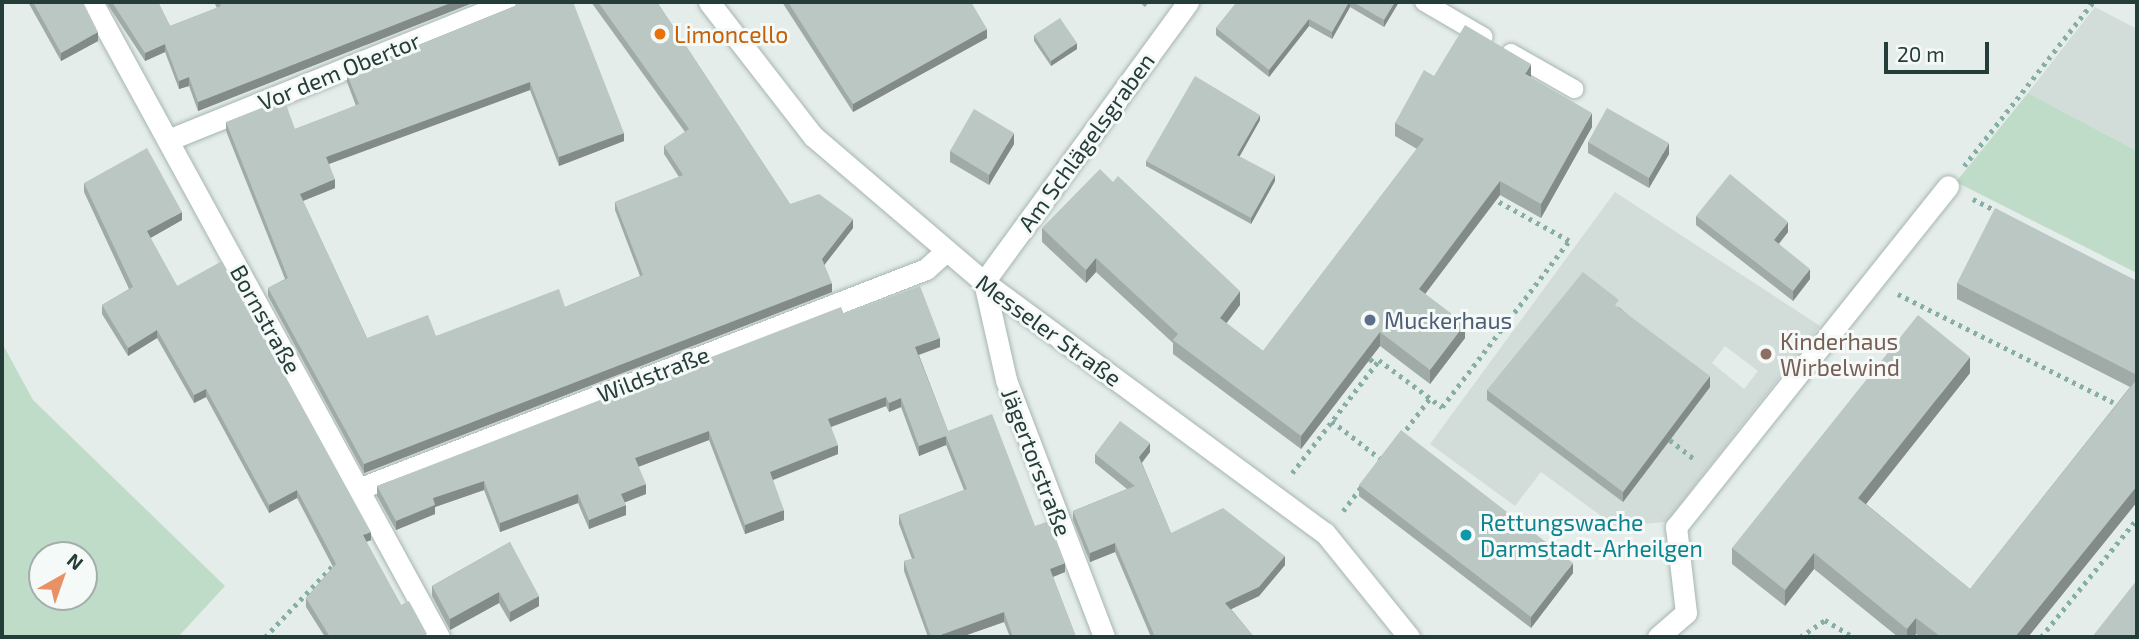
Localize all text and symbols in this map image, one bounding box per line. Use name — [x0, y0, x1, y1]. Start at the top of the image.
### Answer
place label: Limoncello — [674, 20, 788, 48]
street label: Vor dem Obertor — [254, 26, 424, 116]
marker: Limoncello — [652, 26, 668, 42]
scale bar — [1887, 28, 1992, 72]
text: 20 m — [1897, 41, 1945, 66]
street label: Am Schlägelsgraben — [1012, 47, 1160, 237]
street label: Bornstraße — [225, 260, 307, 378]
street label: Messeler Straße — [971, 268, 1127, 392]
place label: Muckerhaus — [1384, 306, 1512, 334]
marker: Muckerhaus — [1362, 312, 1378, 328]
place label: Kinderhaus Wirbelwind — [1780, 327, 1900, 381]
street label: Wildstraße — [593, 340, 713, 408]
marker: Kinderhaus Wirbelwind — [1758, 346, 1774, 362]
street label: Jägertorstraße — [996, 384, 1078, 540]
place label: Rettungswache Darmstadt-Arheilgen — [1480, 508, 1703, 562]
marker: Rettungswache Darmstadt-Arheilgen — [1458, 527, 1474, 543]
north arrow — [28, 541, 98, 611]
text: N — [63, 548, 88, 574]

